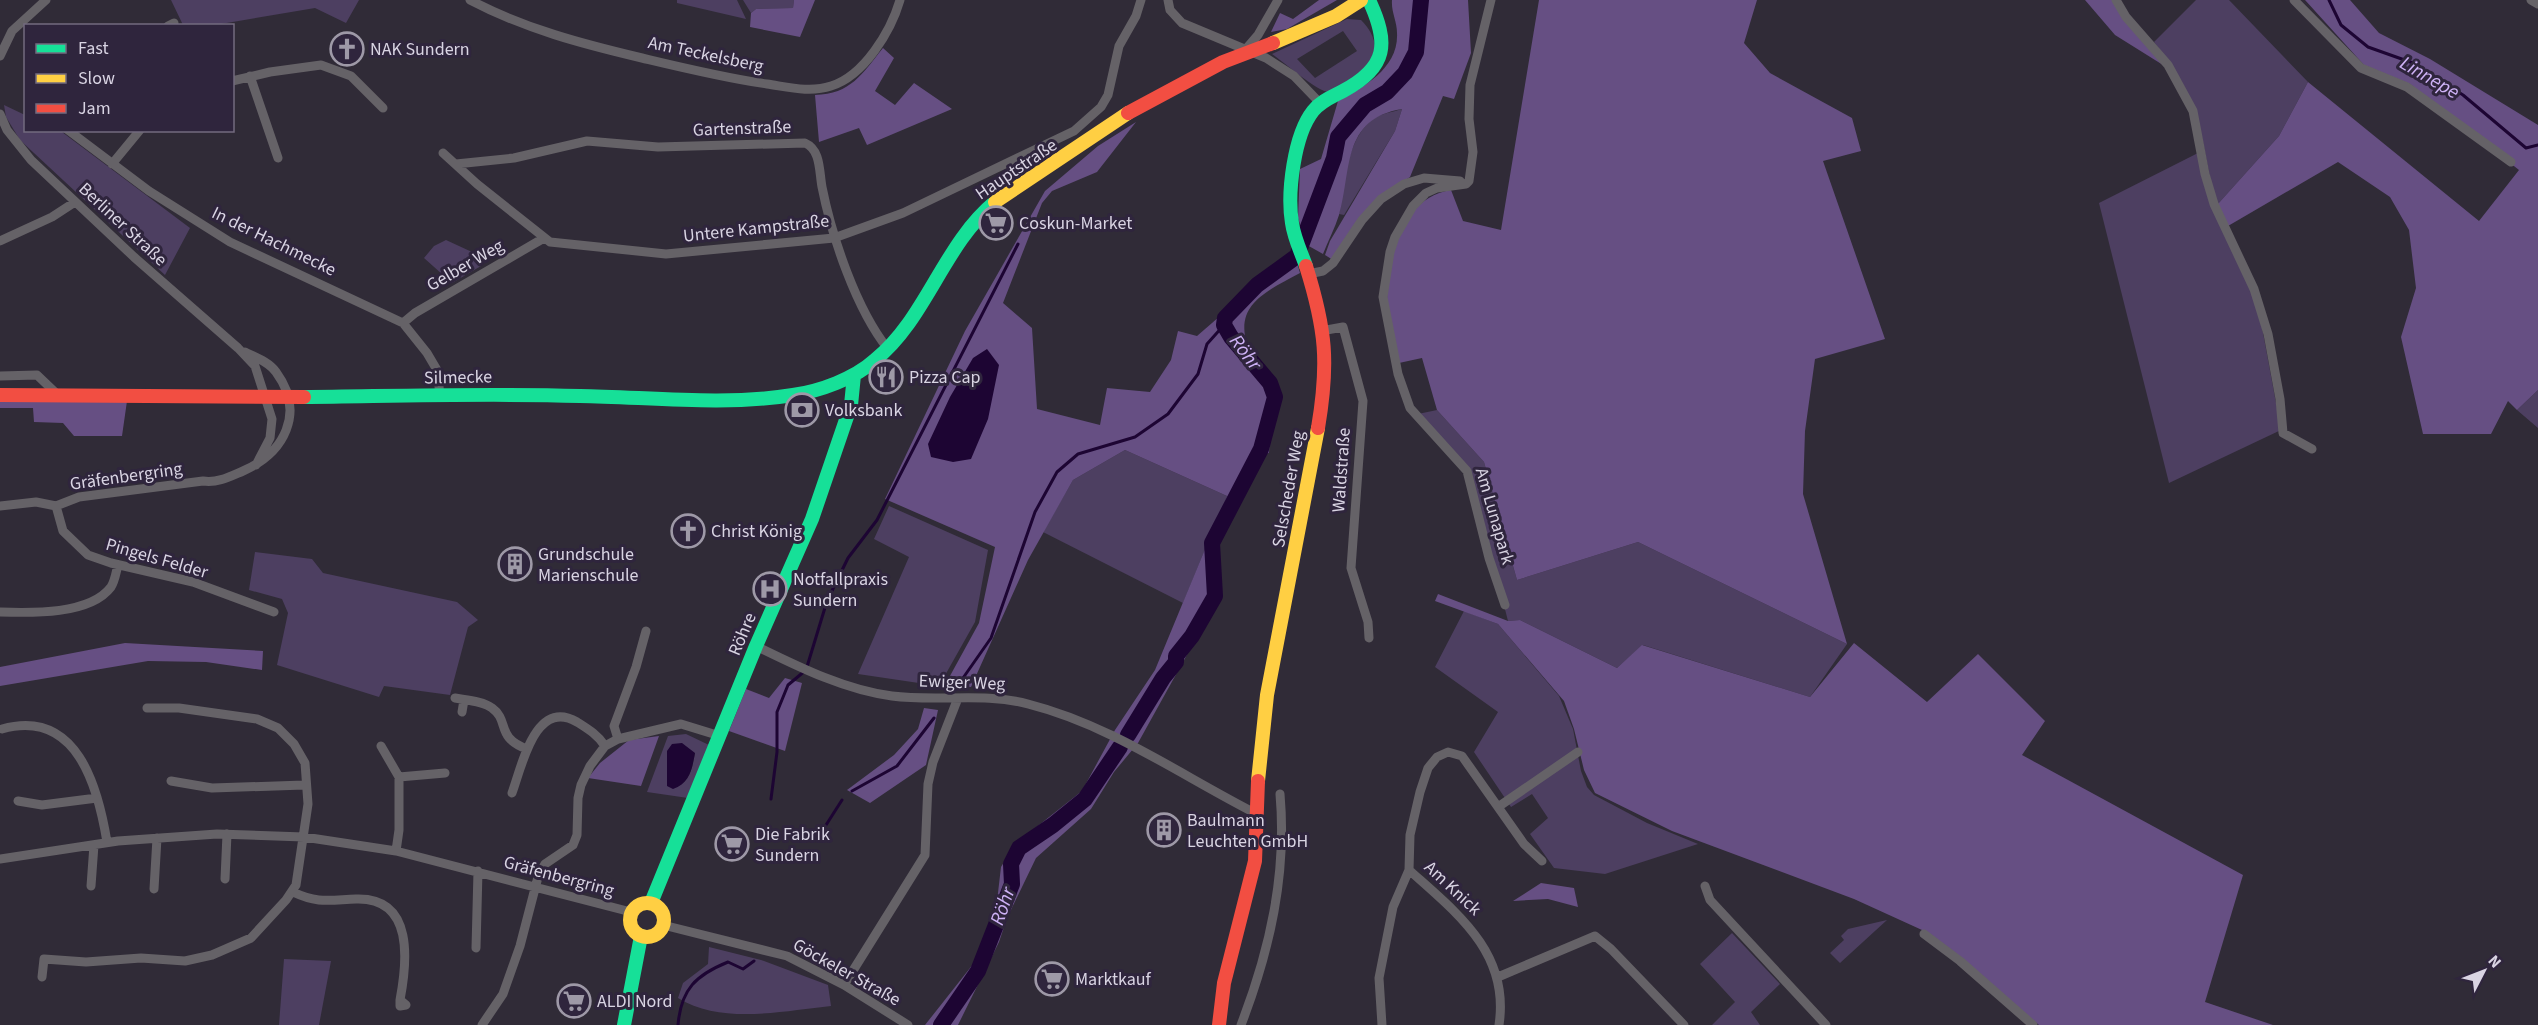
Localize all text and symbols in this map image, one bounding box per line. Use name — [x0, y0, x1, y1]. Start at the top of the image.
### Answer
legend — [24, 24, 234, 132]
street label: Am Teckelsberg — [646, 30, 766, 79]
church icon: NAK Sundern — [329, 31, 365, 67]
text: Fast — [78, 36, 109, 61]
place label: NAK Sundern — [370, 37, 470, 62]
water label: Linnepe — [2394, 50, 2465, 106]
text: Slow — [78, 66, 115, 91]
text: Jam — [78, 96, 111, 121]
street label: Gartenstraße — [692, 114, 792, 143]
street label: Hauptstraße — [970, 133, 1062, 206]
street label: Berliner Straße — [73, 177, 173, 272]
street label: In der Hachmecke — [207, 201, 340, 282]
supermarket icon: Coskun-Market — [978, 205, 1014, 241]
street label: Untere Kampstraße — [682, 208, 830, 249]
place label: Coskun-Market — [1019, 211, 1132, 236]
street label: Gelber Weg — [422, 233, 508, 298]
water label: Röhr — [1222, 329, 1269, 377]
restaurant icon: Pizza Cap — [868, 359, 904, 395]
street label: Silmecke — [424, 364, 492, 391]
place label: Pizza Cap — [909, 365, 981, 390]
bank icon: Volksbank — [784, 392, 820, 428]
place label: Volksbank — [825, 398, 902, 423]
street label: Waldstraße — [1326, 427, 1357, 513]
street label: Selscheder Weg — [1266, 429, 1311, 550]
street label: Gräfenbergring — [68, 456, 184, 497]
street label: Am Lunapark — [1469, 465, 1520, 568]
church icon: Christ König — [670, 513, 706, 549]
place label: Christ König — [711, 519, 802, 544]
street label: Pingels Felder — [103, 532, 212, 585]
place label: Grundschule Marienschule — [538, 542, 639, 588]
building icon: Grundschule Marienschule — [497, 546, 533, 582]
place label: Notfallpraxis Sundern — [793, 567, 888, 613]
hospital icon: Notfallpraxis Sundern — [752, 571, 788, 607]
street label: Röhre — [722, 609, 763, 660]
street label: Ewiger Weg — [918, 668, 1006, 697]
place label: Baulmann Leuchten GmbH — [1187, 808, 1308, 854]
building icon: Baulmann Leuchten GmbH — [1146, 812, 1182, 848]
place label: Die Fabrik Sundern — [755, 822, 830, 868]
supermarket icon: Die Fabrik Sundern — [714, 826, 750, 862]
street label: Gräfenbergring — [501, 850, 617, 903]
street label: Am Knick — [1418, 855, 1487, 921]
water label: Röhr — [983, 882, 1023, 929]
street label: Göckeler Straße — [788, 933, 905, 1012]
north arrow — [2454, 941, 2514, 1001]
text: N — [2483, 950, 2506, 973]
supermarket icon: Marktkauf — [1034, 961, 1070, 997]
place label: Marktkauf — [1075, 967, 1152, 992]
supermarket icon: ALDI Nord — [556, 983, 592, 1019]
place label: ALDI Nord — [597, 989, 672, 1014]

